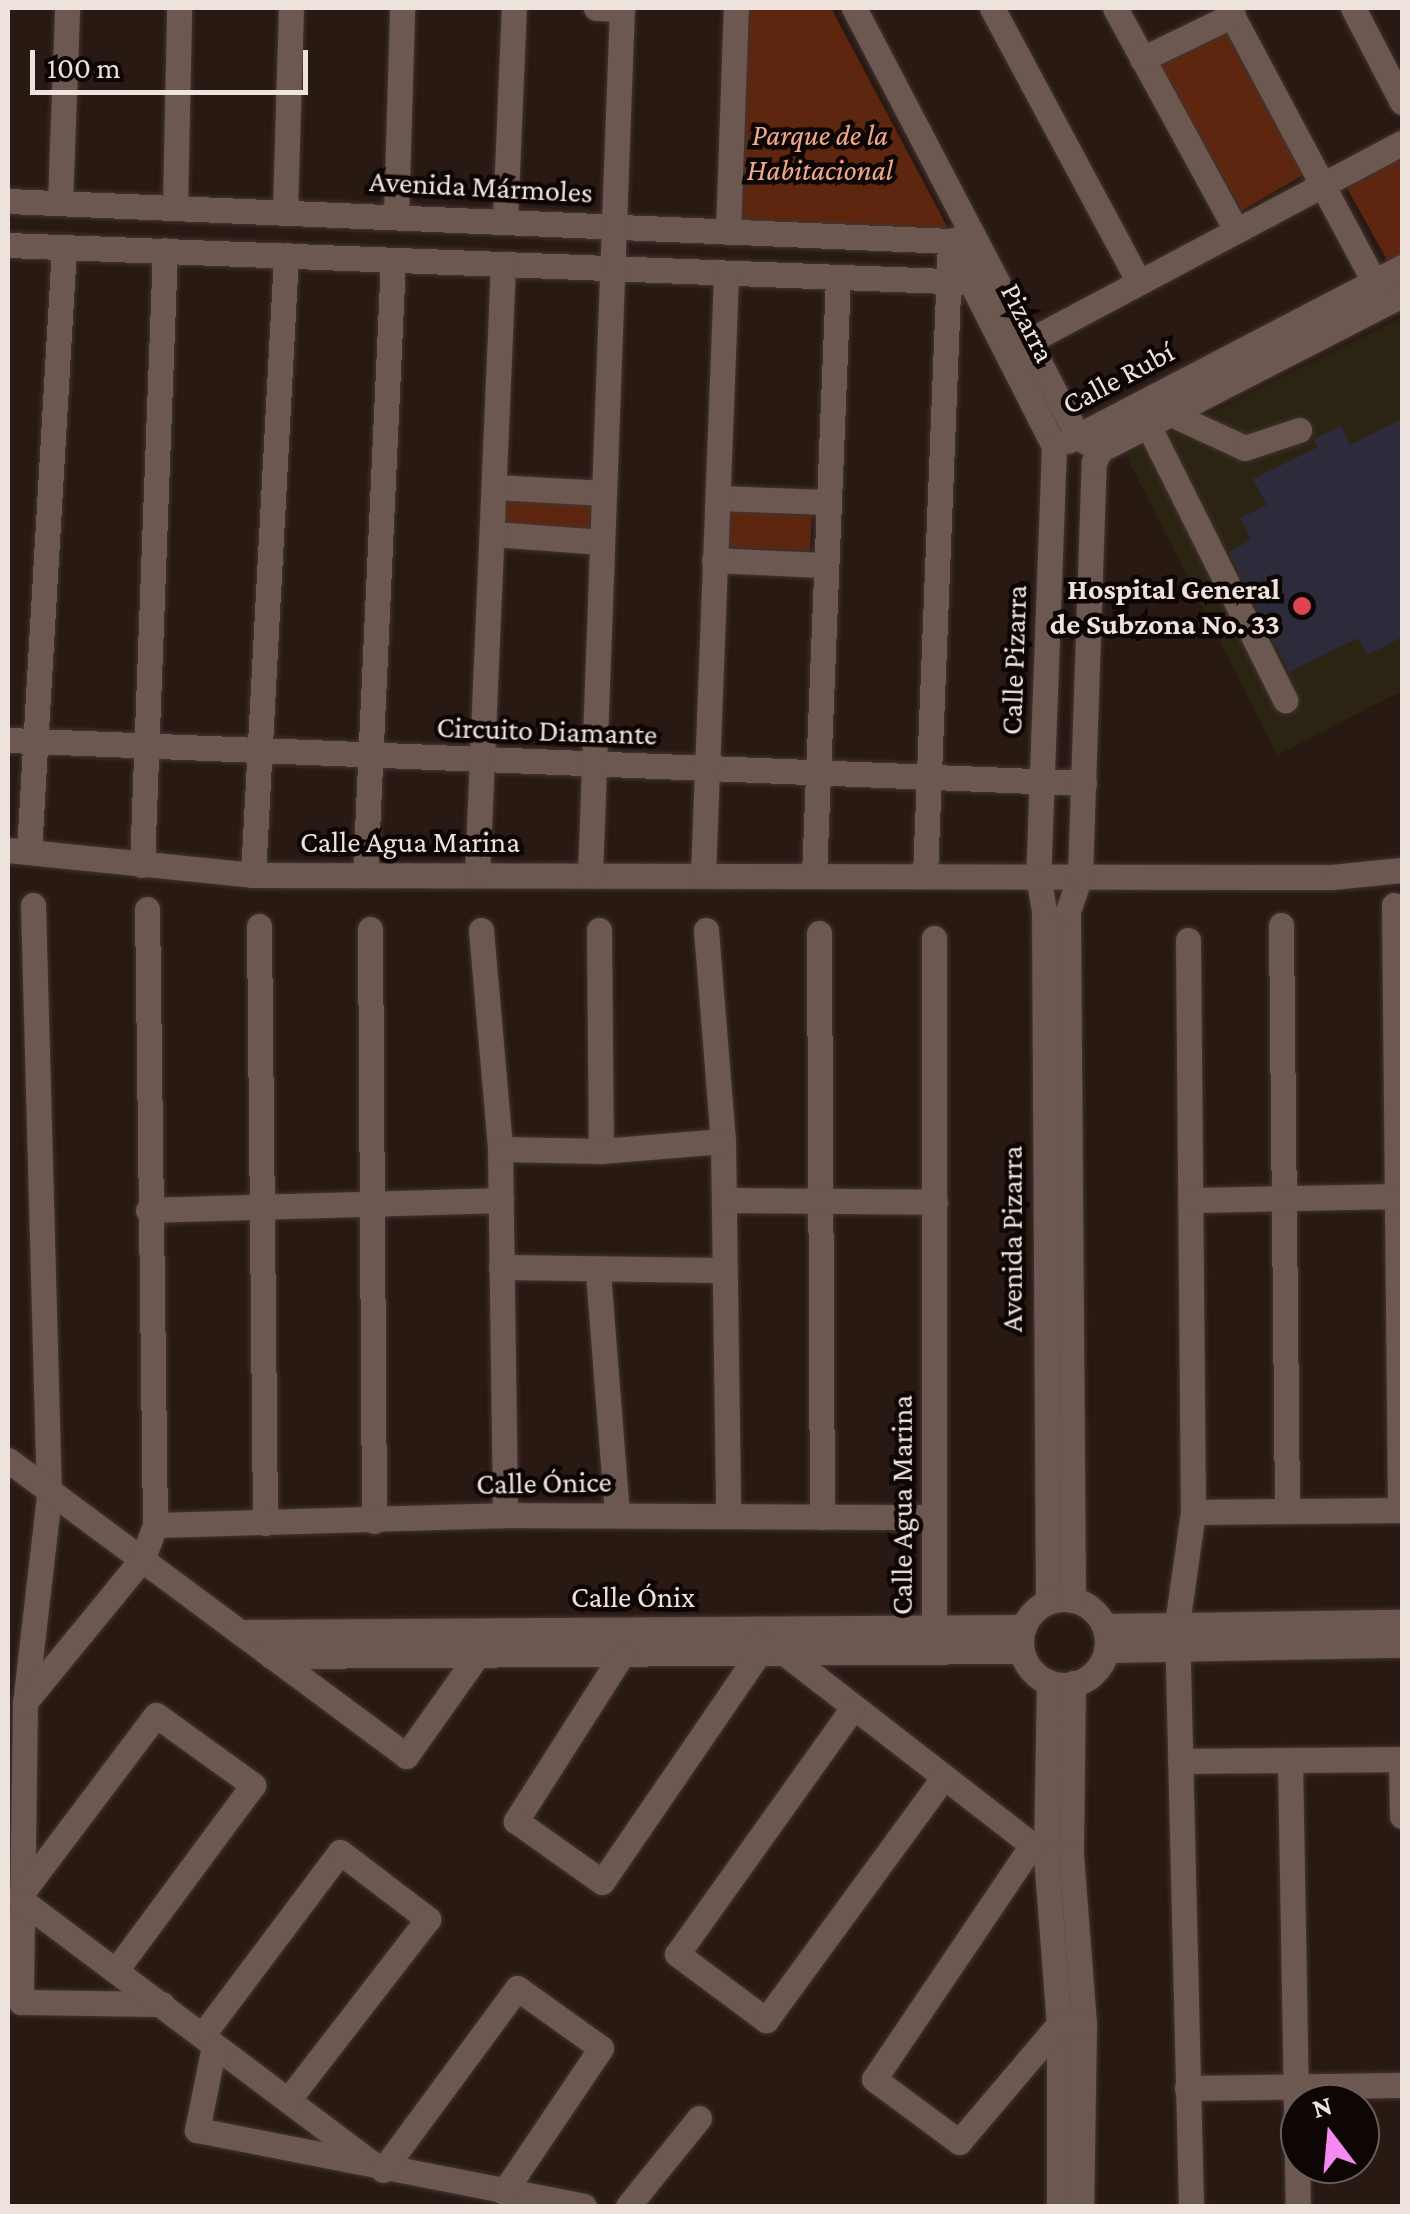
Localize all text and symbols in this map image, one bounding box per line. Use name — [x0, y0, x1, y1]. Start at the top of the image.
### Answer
scale bar — [35, 30, 312, 92]
text: 100 m — [47, 51, 121, 84]
park label: Parque de la Habitacional — [747, 117, 893, 188]
street label: Avenida Mármoles — [368, 163, 594, 211]
street label: Pizarra — [993, 277, 1063, 369]
street label: Calle Rubí — [1056, 334, 1180, 422]
place label: Hospital General de Subzona No. 33 — [1050, 571, 1280, 642]
street label: Calle Pizarra — [993, 584, 1035, 736]
marker: Hospital General de Subzona No. 33 — [1289, 593, 1315, 619]
street label: Circuito Diamante — [436, 709, 658, 753]
street label: Calle Agua Marina — [300, 824, 520, 860]
street label: Avenida Pizarra — [994, 1146, 1030, 1332]
street label: Calle Agua Marina — [884, 1395, 920, 1615]
street label: Calle Ónice — [476, 1464, 612, 1502]
street label: Calle Ónix — [571, 1579, 695, 1615]
north arrow — [1280, 2084, 1380, 2184]
text: N — [1309, 2089, 1336, 2124]

